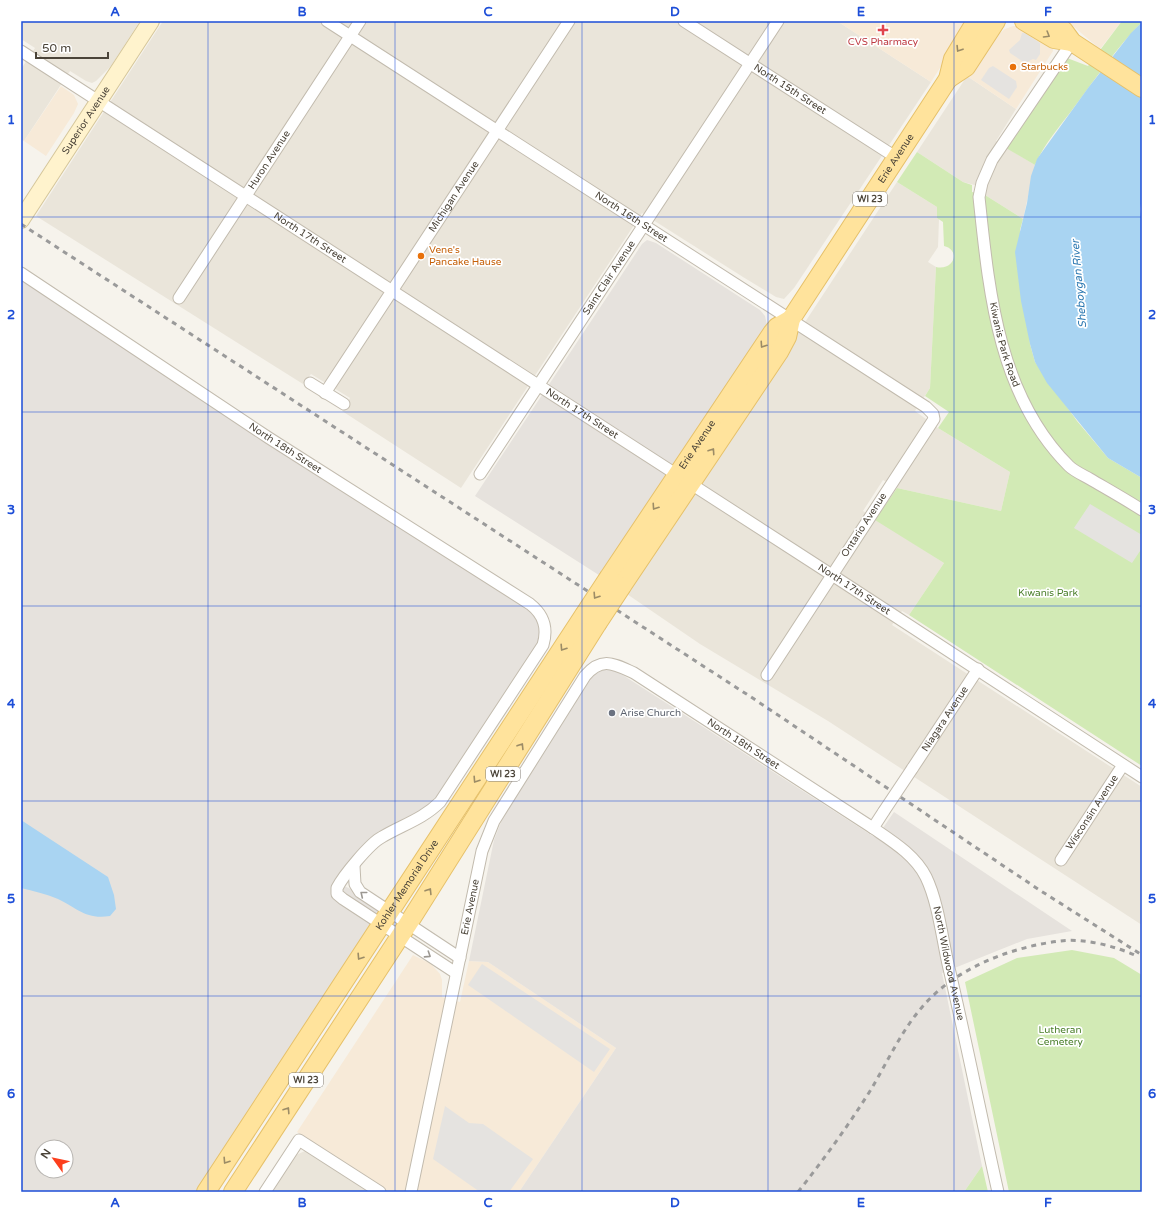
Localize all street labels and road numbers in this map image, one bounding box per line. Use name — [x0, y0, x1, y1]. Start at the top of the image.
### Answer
street label: North 15th Street — [751, 61, 829, 117]
street label: Superior Avenue — [59, 84, 113, 157]
street label: Huron Avenue — [246, 128, 293, 192]
street label: Erie Avenue — [875, 131, 917, 186]
street label: Michigan Avenue — [426, 158, 482, 234]
street label: North 16th Street — [593, 189, 670, 245]
road number: WI 23 — [853, 192, 887, 206]
street label: North 17th Street — [271, 210, 349, 266]
street label: Saint Clair Avenue — [580, 238, 638, 317]
street label: Kiwanis Park Road — [987, 301, 1022, 389]
street label: North 17th Street — [544, 386, 621, 441]
street label: Erie Avenue — [677, 418, 718, 472]
street label: North 18th Street — [247, 420, 324, 476]
street label: Ontario Avenue — [839, 490, 889, 559]
street label: North 17th Street — [816, 561, 893, 618]
street label: Niagara Avenue — [919, 684, 971, 754]
street label: North 18th Street — [705, 716, 782, 772]
road number: WI 23 — [486, 767, 520, 781]
street label: Wisconsin Avenue — [1063, 772, 1121, 852]
street label: Kohler Memorial Drive — [373, 837, 441, 933]
street label: Erie Avenue — [459, 878, 482, 936]
street label: North Wildwood Avenue — [930, 905, 967, 1022]
road number: WI 23 — [289, 1073, 323, 1087]

